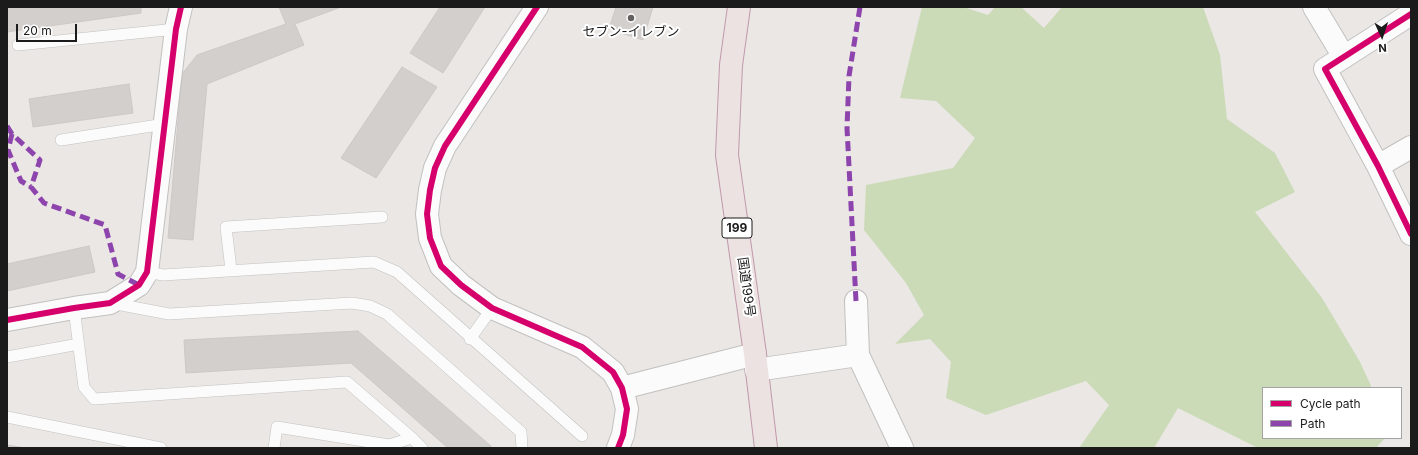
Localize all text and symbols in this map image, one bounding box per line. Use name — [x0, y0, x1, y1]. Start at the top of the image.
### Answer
marker: セブン-イレブン — [626, 13, 636, 23]
scale bar — [18, 16, 79, 42]
north arrow — [1362, 16, 1402, 56]
text: 20 m — [23, 23, 52, 38]
place label: セブン-イレブン — [583, 24, 679, 40]
text: N — [1378, 41, 1387, 55]
road number: 199 — [722, 218, 752, 238]
street label: 国道199号 — [734, 256, 758, 318]
legend — [1262, 387, 1402, 439]
text: Cycle path — [1300, 396, 1361, 411]
text: Path — [1300, 416, 1325, 431]

